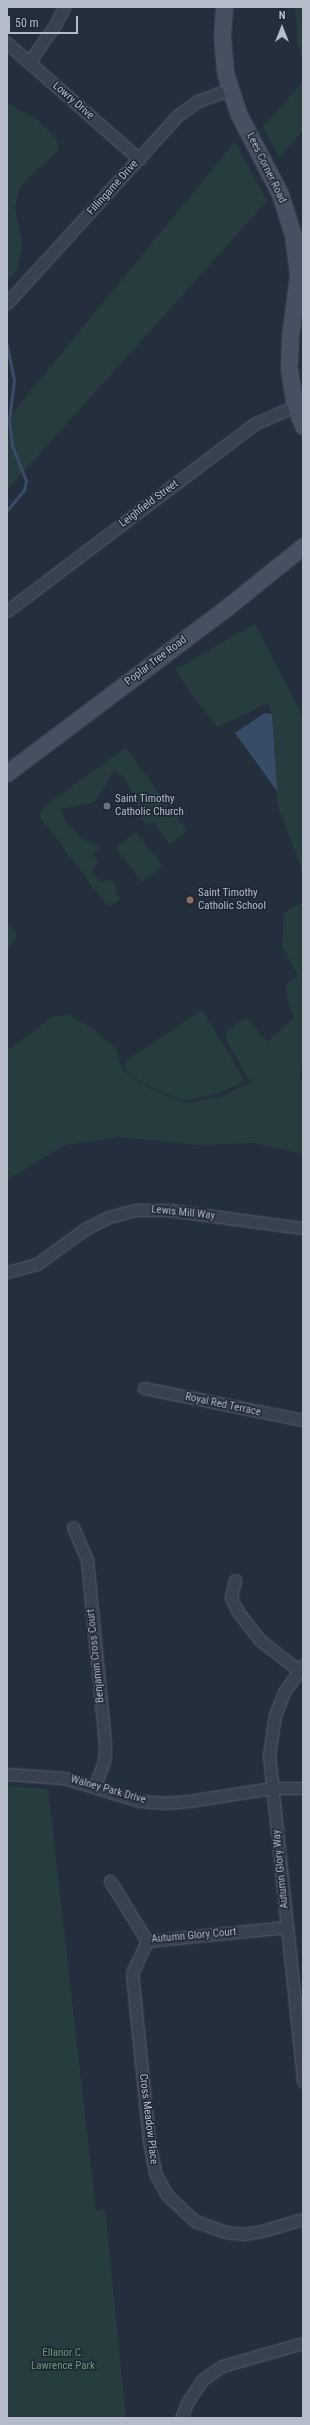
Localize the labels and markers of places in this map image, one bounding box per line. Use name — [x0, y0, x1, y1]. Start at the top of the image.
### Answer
place label: Saint Timothy Catholic Church — [115, 793, 184, 819]
marker: Saint Timothy Catholic Church — [102, 801, 112, 811]
place label: Saint Timothy Catholic School — [198, 887, 266, 913]
marker: Saint Timothy Catholic School — [185, 895, 195, 905]

